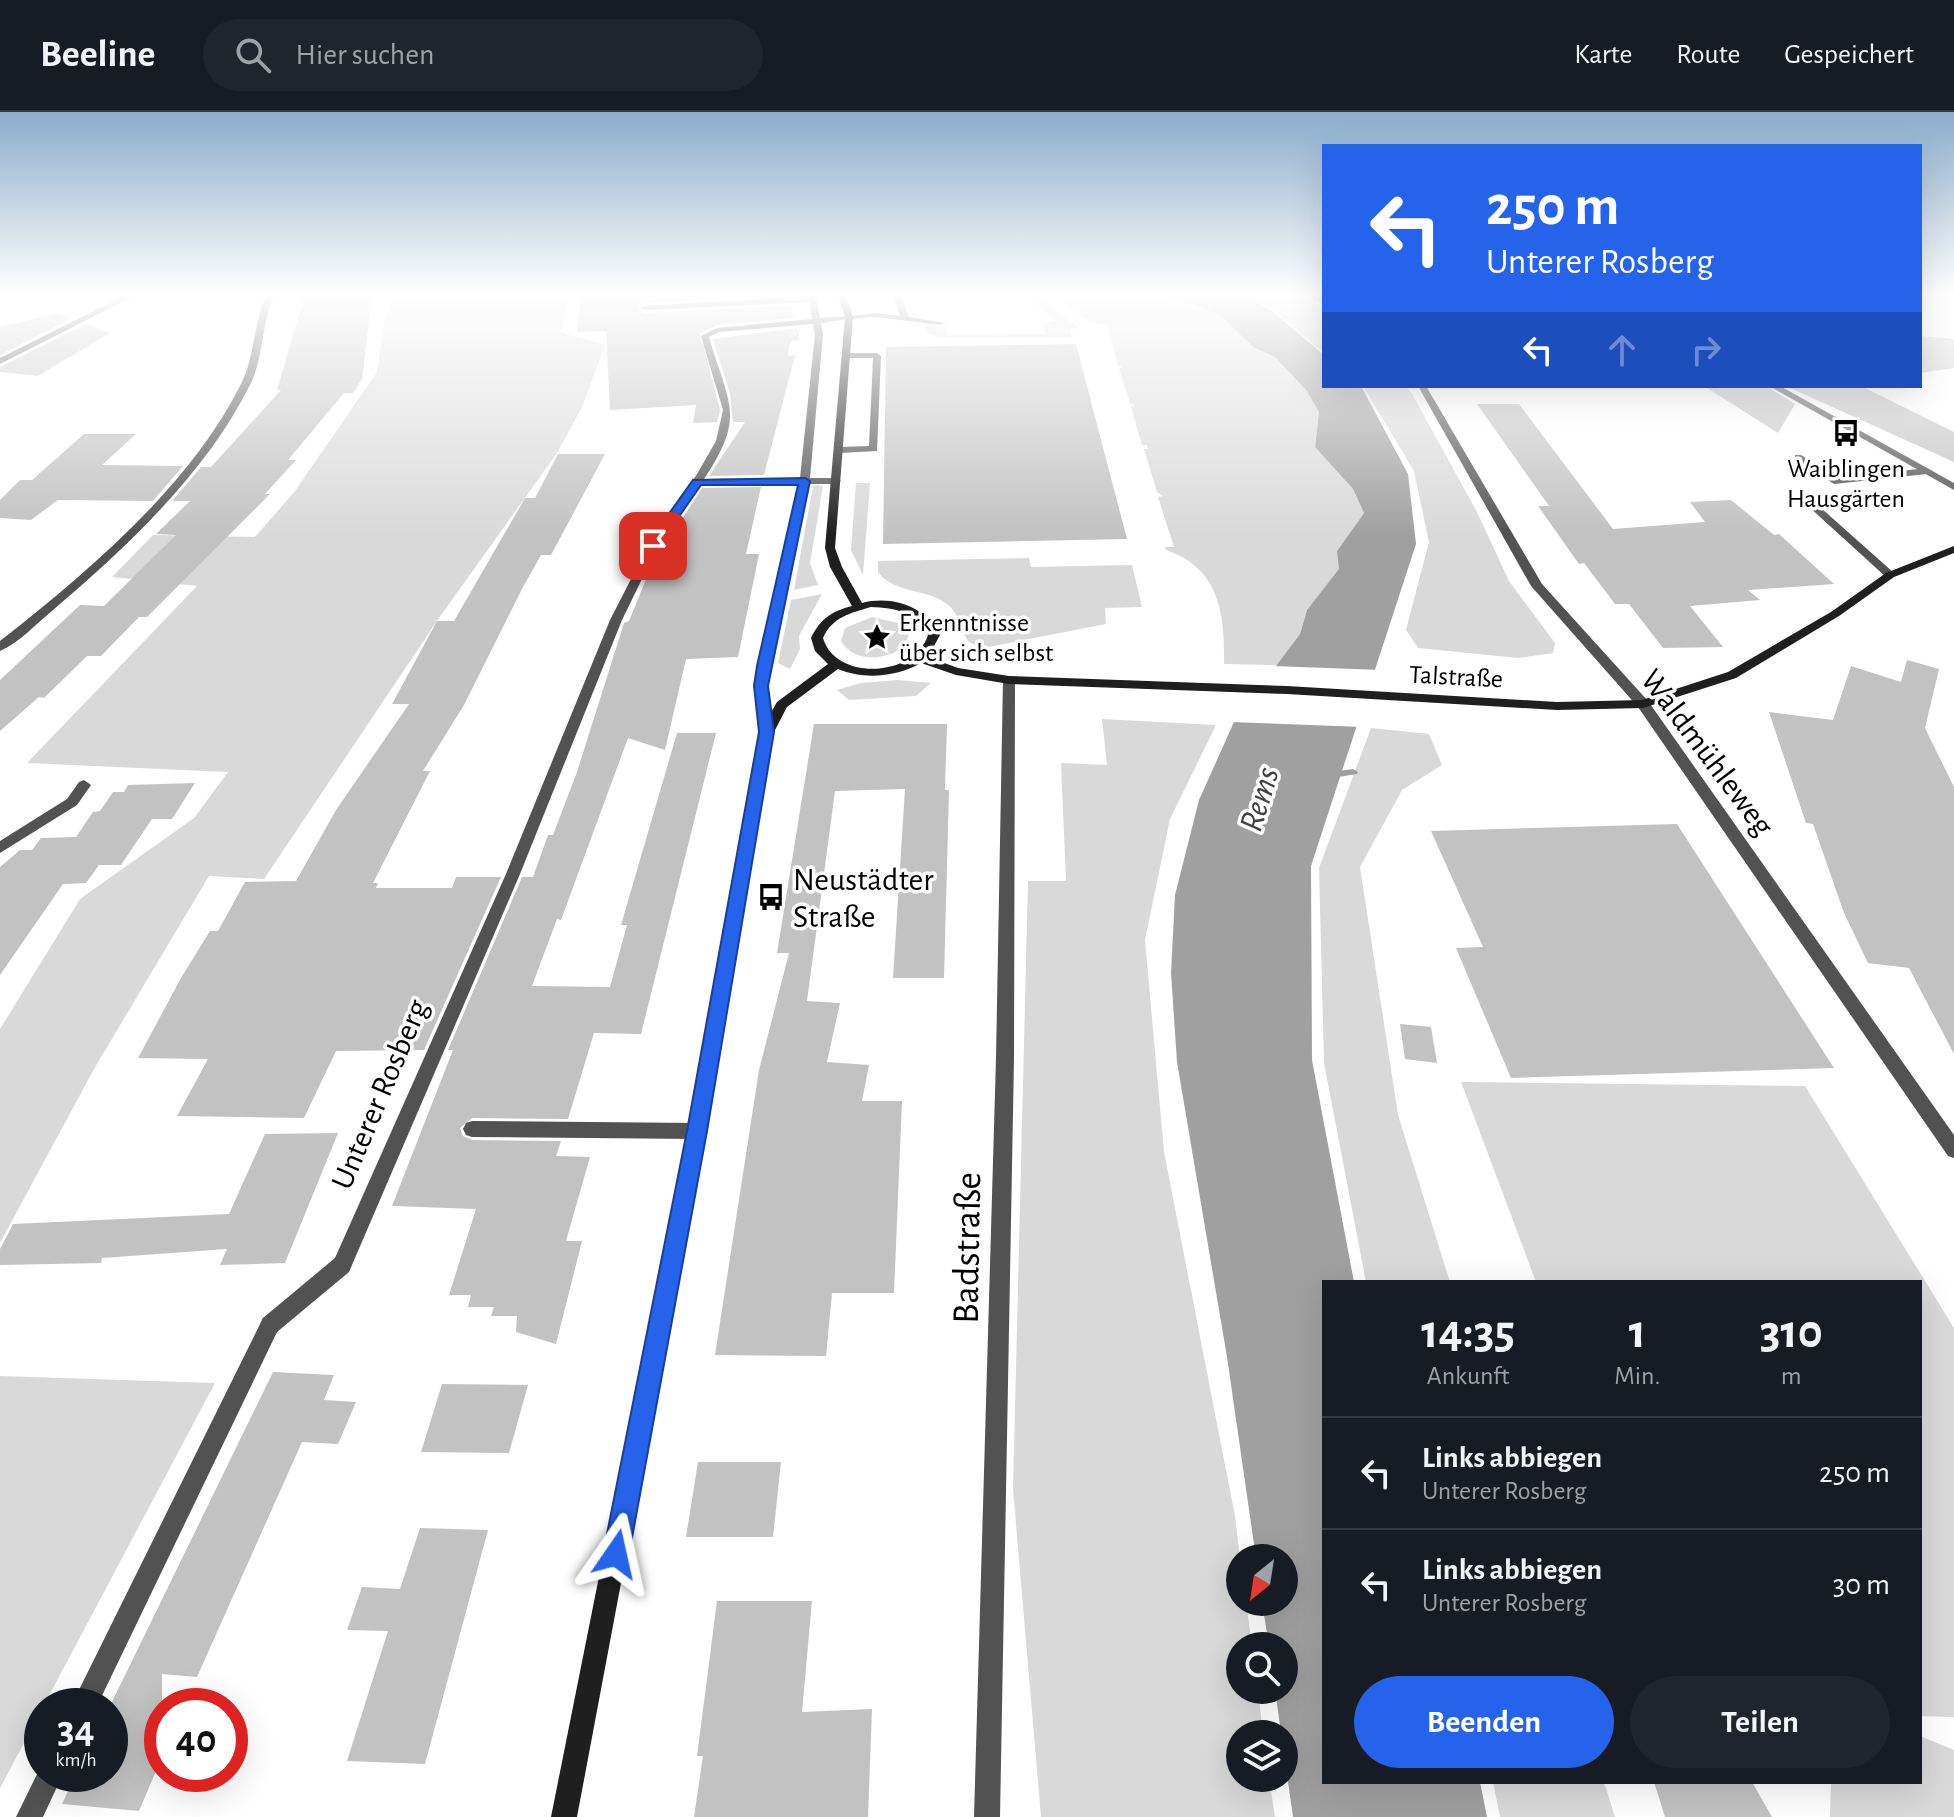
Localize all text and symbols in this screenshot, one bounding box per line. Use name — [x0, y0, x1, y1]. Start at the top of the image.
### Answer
search box — [203, 19, 763, 91]
icon: search — [231, 33, 275, 77]
text: Beeline — [40, 36, 155, 74]
text: Hier suchen — [295, 40, 435, 70]
text: Karte — [1574, 41, 1632, 69]
text: Route — [1676, 41, 1740, 69]
text: Gespeichert — [1784, 41, 1914, 69]
icon: left — [1354, 176, 1458, 280]
text: 250 m — [1486, 179, 1619, 235]
text: Unterer Rosberg — [1486, 244, 1714, 280]
icon: left — [1516, 328, 1560, 372]
icon: ahead — [1600, 328, 1644, 372]
icon: right — [1684, 328, 1728, 372]
bus stop icon: Waiblingen Hausgärten — [1831, 418, 1861, 448]
place label: Waiblingen Hausgärten — [1787, 456, 1905, 512]
pin — [619, 512, 687, 580]
icon: arrive — [631, 524, 675, 568]
place label: Erkenntnisse über sich selbst — [899, 610, 1053, 666]
place icon: Erkenntnisse über sich selbst — [862, 622, 892, 652]
street label: Talstraße — [1408, 662, 1504, 692]
street label: Waldmühleweg — [1635, 664, 1780, 842]
water label: Rems — [1234, 763, 1286, 836]
place label: Neustädter Straße — [793, 864, 934, 933]
bus stop icon: Neustädter Straße — [756, 882, 786, 912]
street label: Unterer Rosberg — [326, 995, 434, 1194]
street label: Badstraße — [948, 1172, 988, 1324]
text: 14:35 — [1421, 1309, 1515, 1357]
text: 1 — [1629, 1309, 1646, 1357]
text: 310 — [1760, 1309, 1823, 1357]
text: Ankunft — [1427, 1363, 1509, 1389]
text: Min. — [1614, 1363, 1661, 1389]
text: m — [1781, 1363, 1802, 1389]
text: Links abbiegen — [1422, 1443, 1602, 1473]
icon: left — [1354, 1451, 1398, 1495]
text: 250 m — [1819, 1458, 1890, 1488]
text: Unterer Rosberg — [1422, 1478, 1586, 1504]
position arrow — [574, 1512, 658, 1596]
north arrow — [1226, 1544, 1298, 1616]
map controls — [1226, 1544, 1298, 1792]
text: Links abbiegen — [1422, 1555, 1602, 1585]
icon: left — [1354, 1563, 1398, 1607]
text: 30 m — [1833, 1570, 1890, 1600]
text: Unterer Rosberg — [1422, 1590, 1586, 1616]
button: search — [1226, 1632, 1298, 1704]
button: Beenden — [1354, 1676, 1614, 1768]
button: Teilen — [1630, 1676, 1890, 1768]
speed limit sign: 40 — [144, 1688, 248, 1792]
text: 34 — [57, 1710, 95, 1750]
button: layers — [1226, 1720, 1298, 1792]
text: km/h — [55, 1750, 97, 1770]

